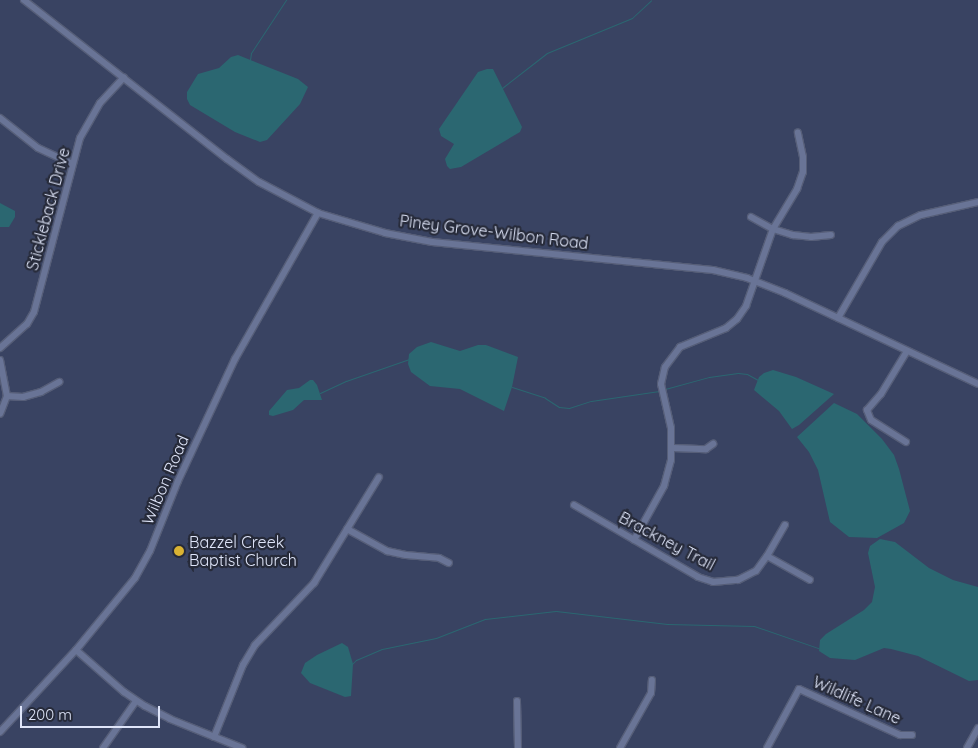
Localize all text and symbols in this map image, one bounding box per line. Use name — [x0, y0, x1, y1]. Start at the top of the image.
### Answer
street label: Stickleback Drive — [22, 146, 74, 272]
street label: Piney Grove-Wilbon Road — [399, 211, 589, 253]
street label: Wilbon Road — [138, 432, 192, 528]
street label: Brackney Trail — [616, 508, 718, 574]
place label: Bazzel Creek Baptist Church — [189, 532, 297, 570]
marker: Bazzel Creek Baptist Church — [173, 545, 185, 557]
street label: Wildlife Lane — [810, 672, 904, 728]
scale bar — [22, 696, 162, 728]
text: 200 m — [28, 705, 72, 724]

